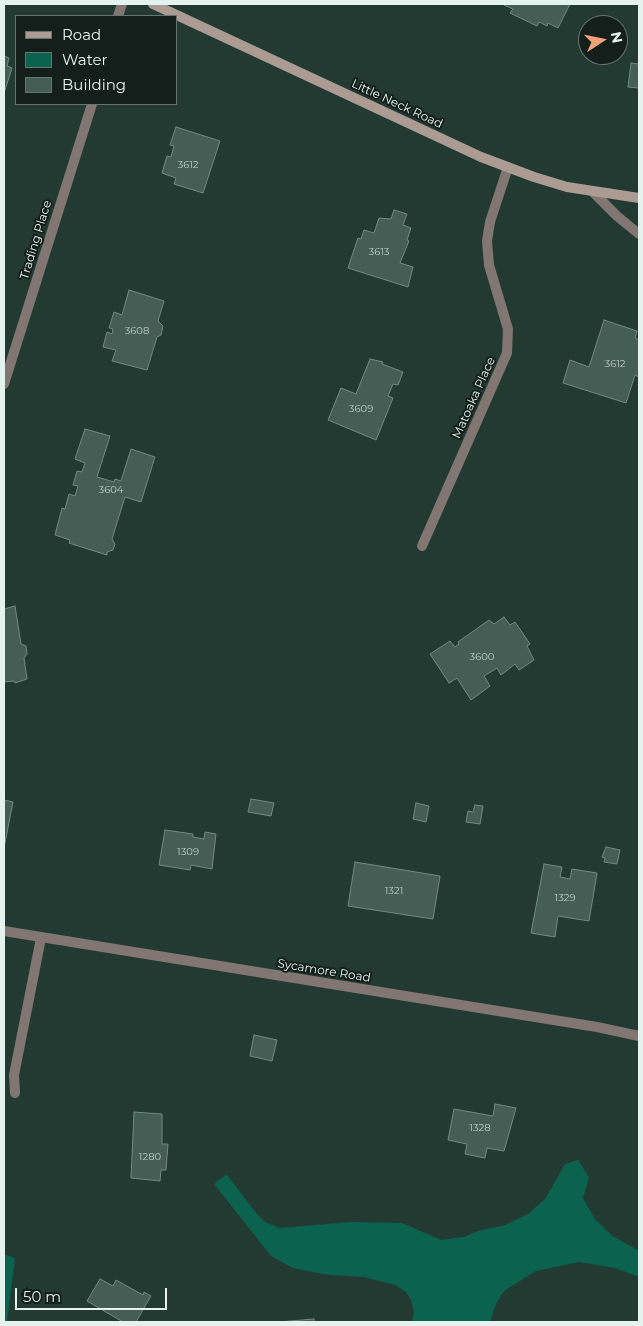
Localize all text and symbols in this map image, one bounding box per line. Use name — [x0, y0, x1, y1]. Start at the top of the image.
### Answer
legend — [15, 15, 178, 105]
north arrow — [578, 15, 628, 65]
text: Road — [62, 25, 101, 44]
text: N — [607, 30, 627, 45]
text: Water — [62, 50, 108, 69]
text: Building — [62, 75, 126, 94]
street label: Little Neck Road — [349, 77, 445, 131]
house number: 3612 — [177, 159, 199, 171]
street label: Trading Place — [17, 199, 55, 281]
house number: 3613 — [369, 246, 389, 258]
house number: 3608 — [125, 325, 149, 337]
street label: Matoaka Place — [450, 355, 498, 441]
house number: 3612 — [604, 358, 626, 370]
house number: 3609 — [349, 403, 373, 415]
house number: 3604 — [99, 484, 123, 496]
house number: 3600 — [470, 651, 494, 663]
house number: 1309 — [177, 846, 199, 858]
house number: 1321 — [385, 885, 403, 897]
house number: 1329 — [555, 892, 575, 904]
street label: Sycamore Road — [276, 957, 372, 985]
house number: 1328 — [469, 1122, 491, 1134]
house number: 1280 — [139, 1151, 161, 1163]
scale bar — [18, 1278, 170, 1310]
text: 50 m — [23, 1287, 61, 1306]

